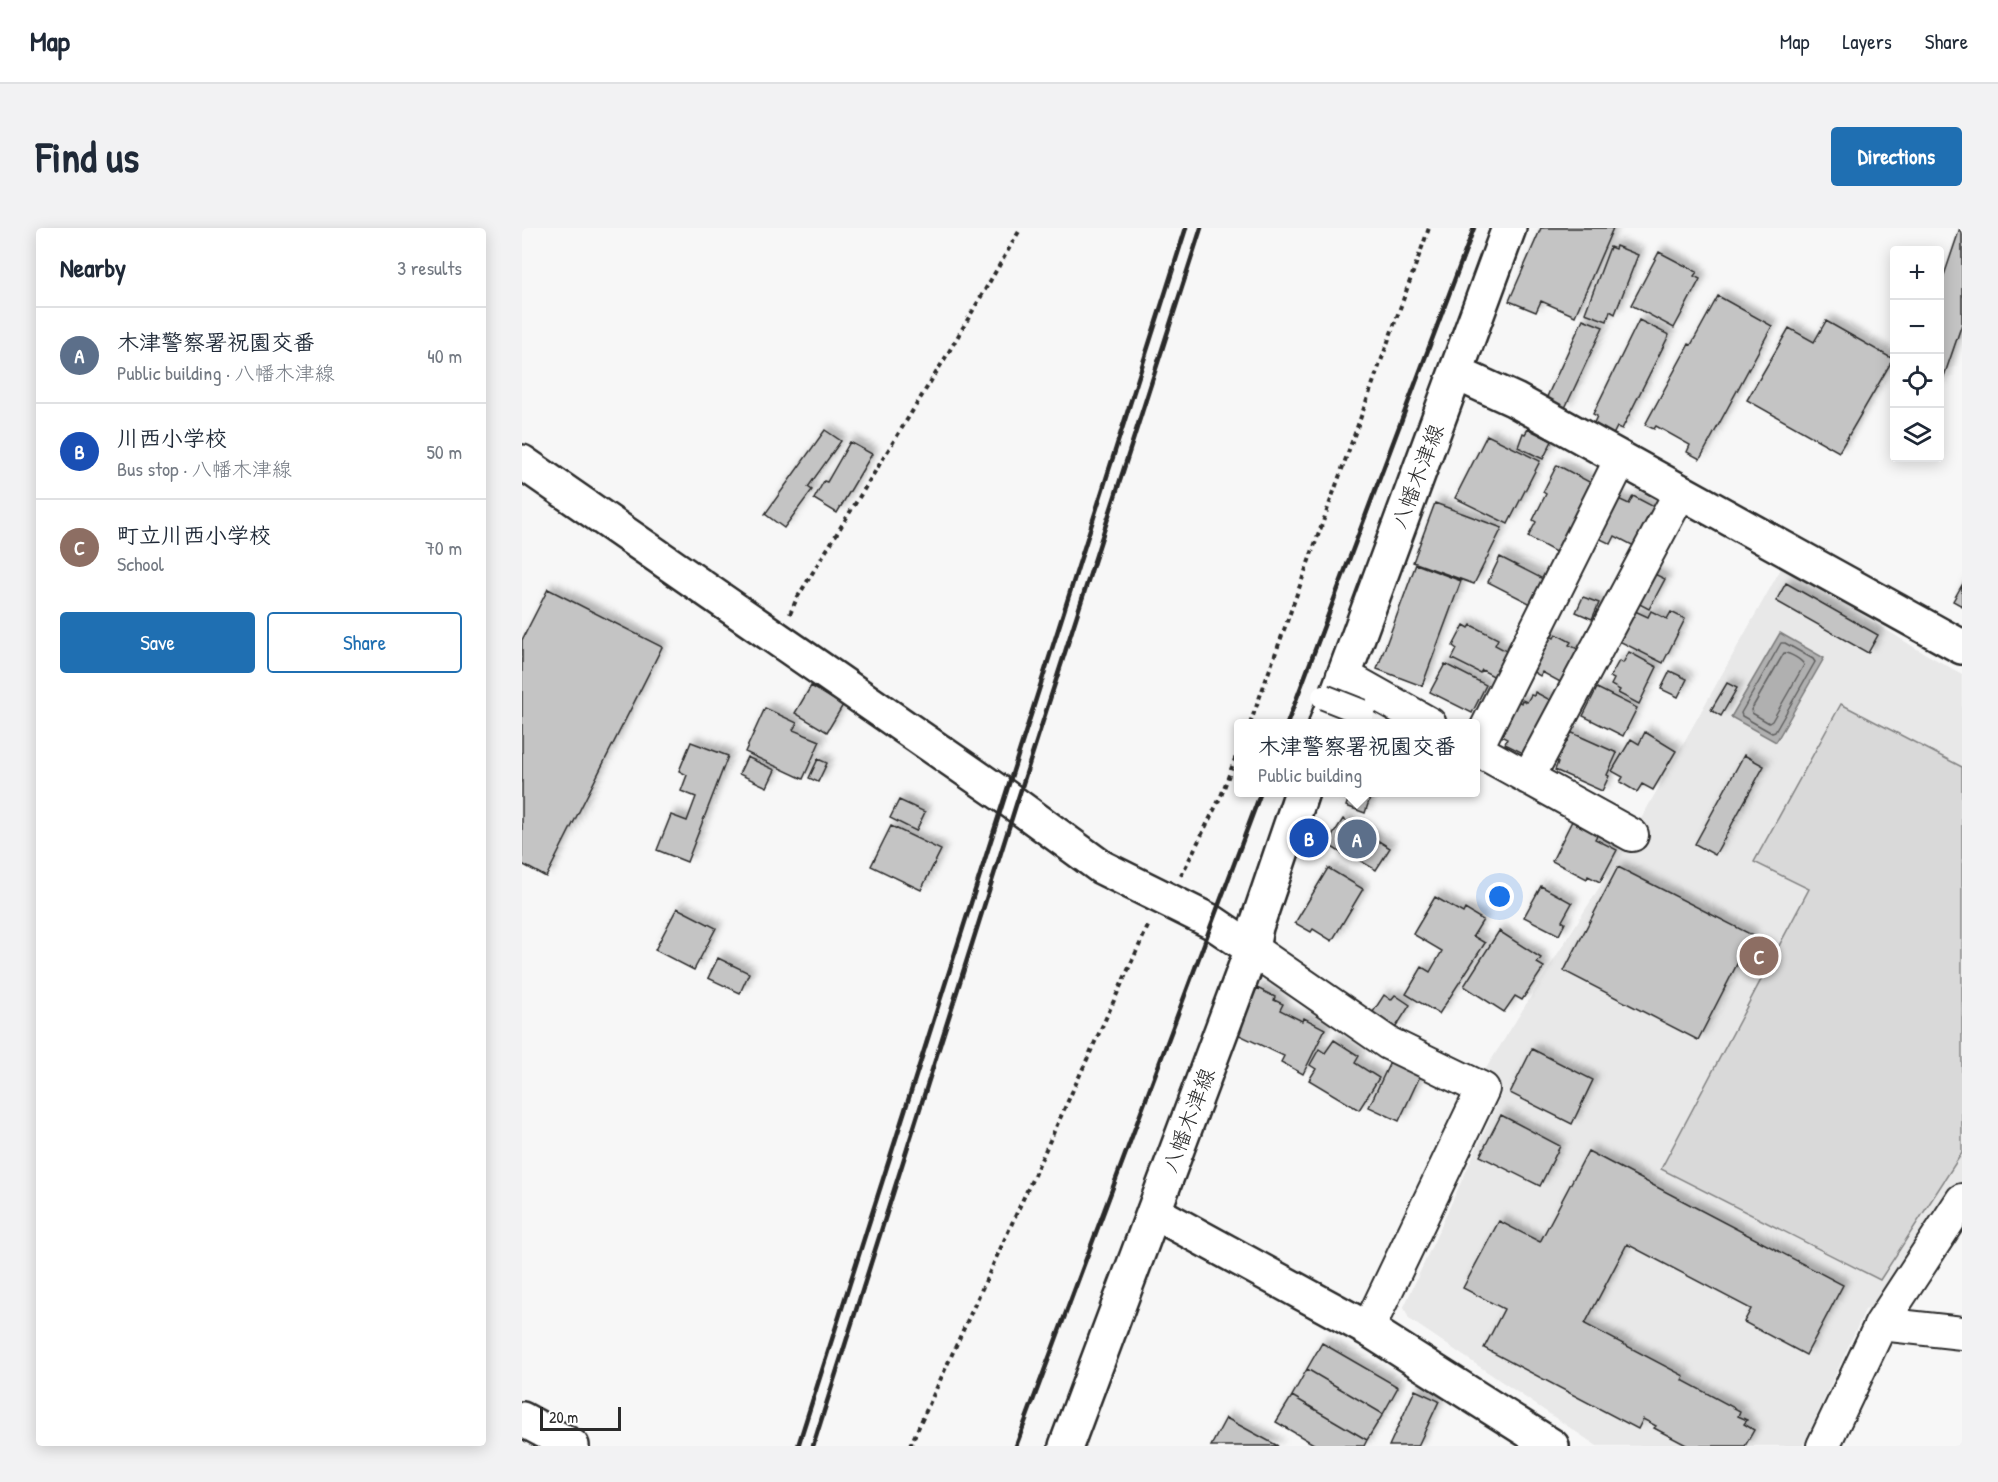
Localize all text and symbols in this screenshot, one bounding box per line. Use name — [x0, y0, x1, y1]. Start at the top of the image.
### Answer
text: Map — [30, 22, 70, 60]
text: Map — [1780, 27, 1809, 56]
text: Layers — [1842, 27, 1892, 56]
text: Share — [1925, 27, 1968, 56]
button: Directions — [1831, 127, 1962, 186]
text: Find us — [36, 128, 139, 185]
map controls — [1890, 246, 1944, 462]
button: + — [1890, 246, 1944, 300]
text: Nearby — [60, 250, 126, 285]
text: 3 results — [397, 254, 462, 281]
button: − — [1890, 300, 1944, 354]
text: 木津警察署祝園交番 — [117, 327, 315, 357]
text: A — [75, 342, 84, 369]
text: 40 m — [427, 342, 462, 369]
button: locate — [1890, 354, 1944, 408]
text: Public building · 八幡木津線 — [117, 359, 334, 386]
button: layers — [1890, 408, 1944, 462]
street label: 八幡木津線 — [1383, 419, 1451, 533]
text: 川西小学校 — [117, 423, 227, 453]
text: B — [74, 438, 85, 465]
text: 50 m — [426, 438, 462, 465]
text: Bus stop · 八幡木津線 — [117, 455, 292, 482]
text: 町立川西小学校 — [117, 520, 271, 550]
text: C — [74, 534, 85, 561]
text: 70 m — [425, 534, 462, 561]
text: School — [117, 550, 164, 577]
button: Save — [60, 612, 255, 673]
button: Share — [267, 612, 462, 673]
popup — [1234, 719, 1480, 797]
text: 木津警察署祝園交番 — [1258, 731, 1456, 761]
text: Public building — [1258, 761, 1362, 788]
pin: B — [1290, 816, 1328, 860]
pin: A — [1338, 816, 1376, 862]
your location — [1485, 882, 1514, 911]
pin: C — [1740, 934, 1778, 978]
street label: 八幡木津線 — [1154, 1063, 1222, 1177]
scale bar — [540, 1404, 621, 1432]
text: 20 m — [549, 1406, 578, 1428]

